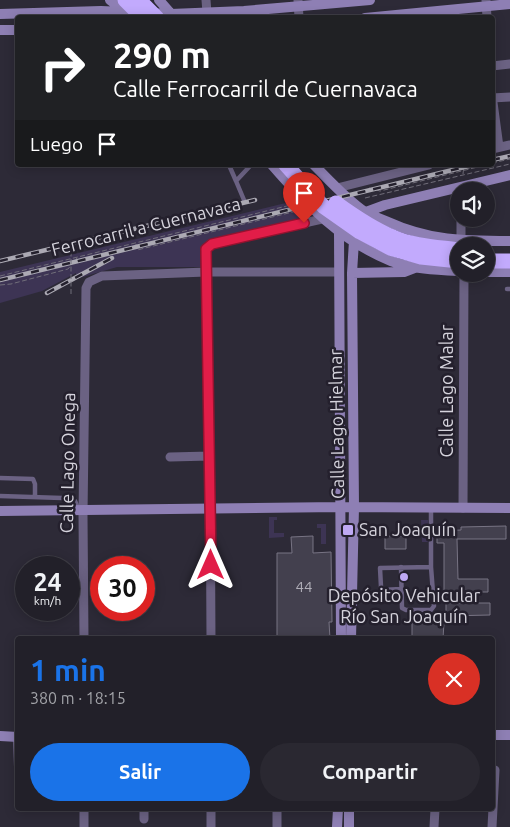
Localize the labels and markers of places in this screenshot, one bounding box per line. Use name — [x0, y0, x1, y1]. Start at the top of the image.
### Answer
pin — [283, 172, 325, 223]
place label: San Joaquín — [359, 519, 456, 539]
marker: San Joaquín — [341, 523, 355, 537]
marker: Depósito Vehicular Río San Joaquín — [398, 571, 410, 583]
place label: Depósito Vehicular Río San Joaquín — [328, 585, 480, 626]

